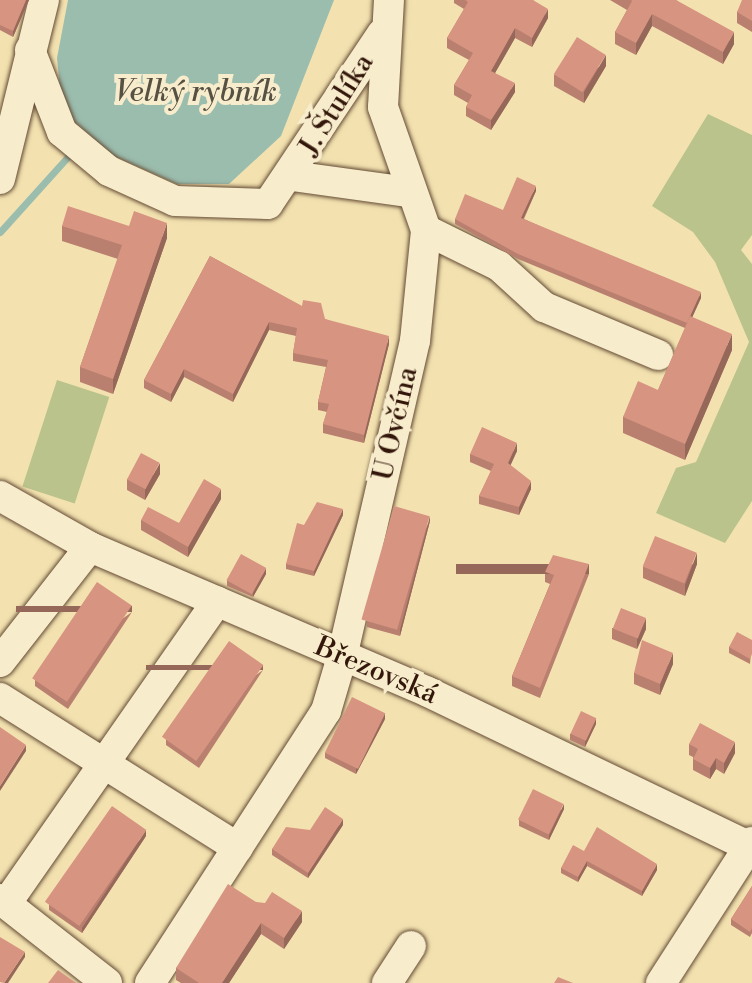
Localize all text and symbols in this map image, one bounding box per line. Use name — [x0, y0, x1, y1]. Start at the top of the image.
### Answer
street label: J. Štulíka — [293, 48, 381, 162]
water label: Velký rybník — [115, 74, 277, 110]
street label: U Ovčína — [367, 364, 425, 484]
street label: Březovská — [310, 630, 442, 712]

